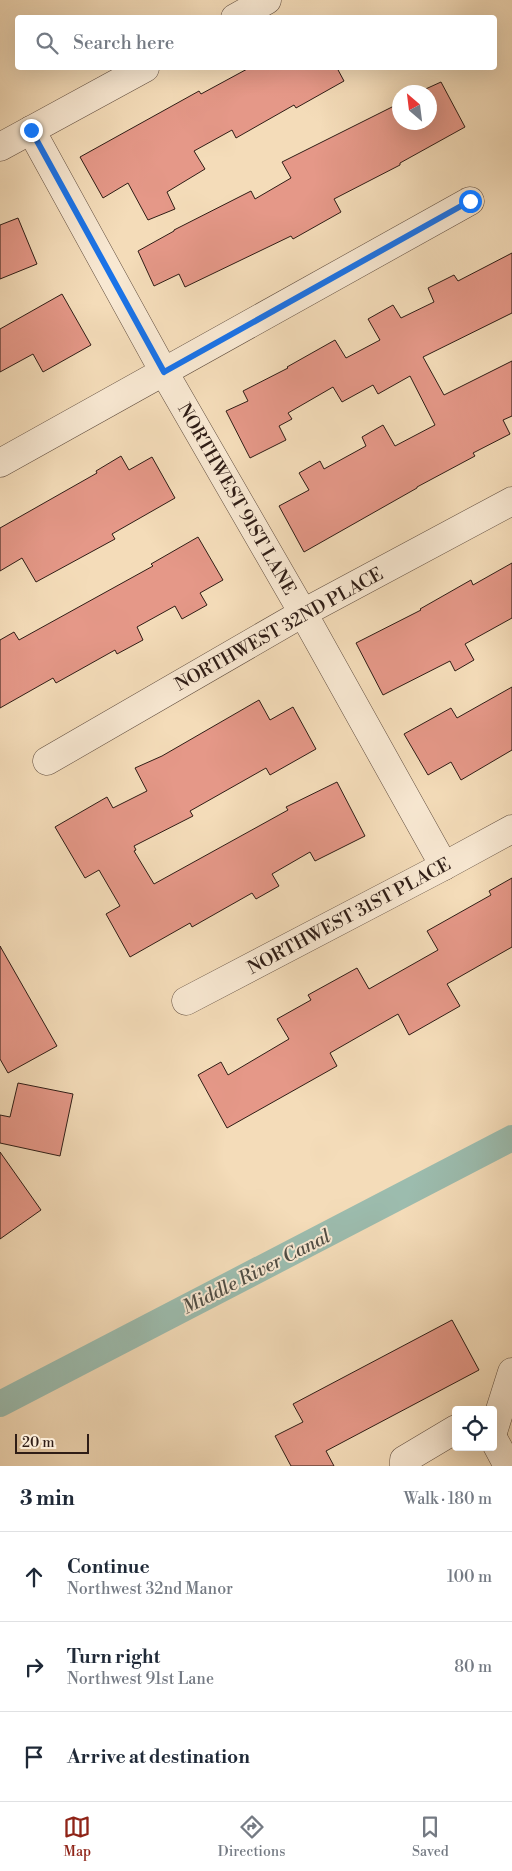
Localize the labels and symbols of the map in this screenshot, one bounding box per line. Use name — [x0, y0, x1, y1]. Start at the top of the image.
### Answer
north arrow — [392, 85, 437, 130]
route end — [20, 119, 43, 142]
route start — [459, 190, 482, 213]
street label: NORTHWEST 91ST LANE — [172, 399, 301, 599]
street label: NORTHWEST 32ND PLACE — [171, 563, 387, 696]
street label: NORTHWEST 31ST PLACE — [244, 853, 455, 980]
water label: Middle River Canal — [178, 1224, 335, 1320]
scale bar — [15, 1431, 89, 1454]

